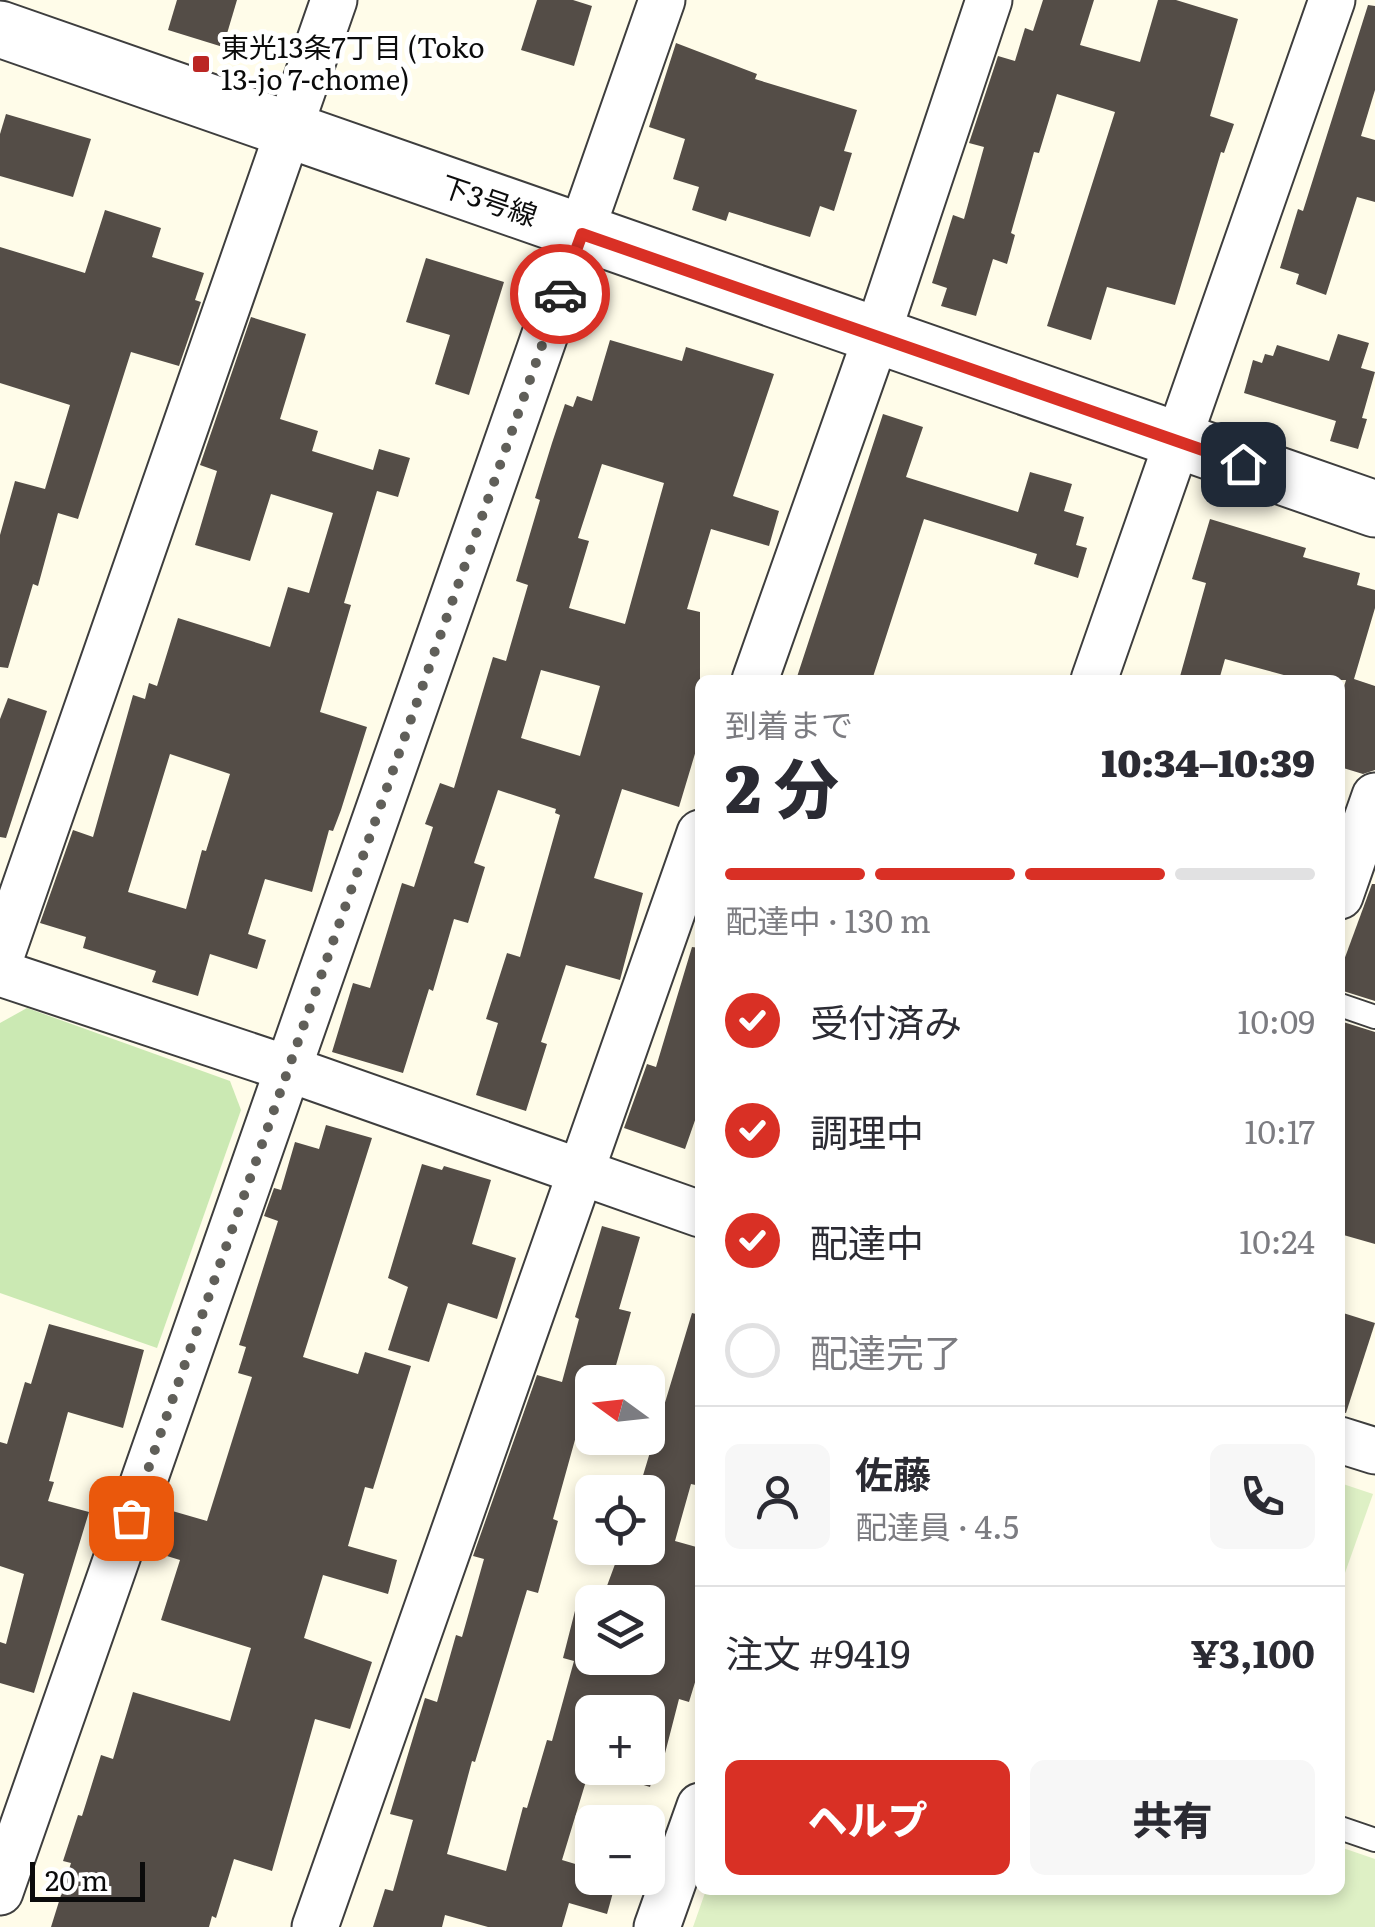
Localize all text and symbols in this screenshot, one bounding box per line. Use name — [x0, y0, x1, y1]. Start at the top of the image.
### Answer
place label: 東光13条7丁目 (Toko 13-jo 7-chome) — [221, 25, 485, 99]
marker: 東光13条7丁目 (Toko 13-jo 7-chome) — [190, 53, 212, 75]
street label: 下3号線 — [436, 163, 543, 235]
courier — [510, 244, 610, 344]
icon: car — [533, 267, 588, 322]
pin — [1201, 422, 1286, 507]
icon: home — [1216, 437, 1271, 492]
text: 到着まで — [725, 699, 853, 747]
text: 10:34–10:39 — [1101, 732, 1315, 789]
text: 2 分 — [725, 736, 839, 833]
text: 配達中 · 130 m — [725, 895, 931, 943]
text: 受付済み — [810, 992, 962, 1049]
icon: check — [725, 993, 780, 1048]
text: 10:09 — [1238, 996, 1315, 1044]
text: 調理中 — [810, 1102, 924, 1159]
icon: check — [725, 1103, 780, 1158]
text: 10:17 — [1245, 1106, 1315, 1154]
text: 配達中 — [810, 1212, 924, 1269]
icon: check — [725, 1213, 780, 1268]
text: 10:24 — [1239, 1216, 1315, 1264]
text: 配達完了 — [810, 1322, 962, 1379]
north arrow — [575, 1365, 665, 1455]
map controls — [575, 1365, 665, 1895]
button: person — [725, 1444, 830, 1549]
text: 佐藤 — [855, 1444, 931, 1501]
button: phone — [1210, 1444, 1315, 1549]
button: locate — [575, 1475, 665, 1565]
pin — [89, 1476, 174, 1561]
icon: bag — [104, 1491, 159, 1546]
text: 配達員 · 4.5 — [855, 1501, 1019, 1549]
button: layers — [575, 1585, 665, 1675]
text: 注文 #9419 — [725, 1623, 910, 1680]
text: ¥3,100 — [1191, 1623, 1315, 1680]
button: + — [575, 1695, 665, 1785]
button: ヘルプ — [725, 1760, 1010, 1875]
button: 共有 — [1030, 1760, 1315, 1875]
button: − — [575, 1805, 665, 1895]
scale bar — [30, 1857, 145, 1902]
text: 20 m — [45, 1858, 108, 1900]

